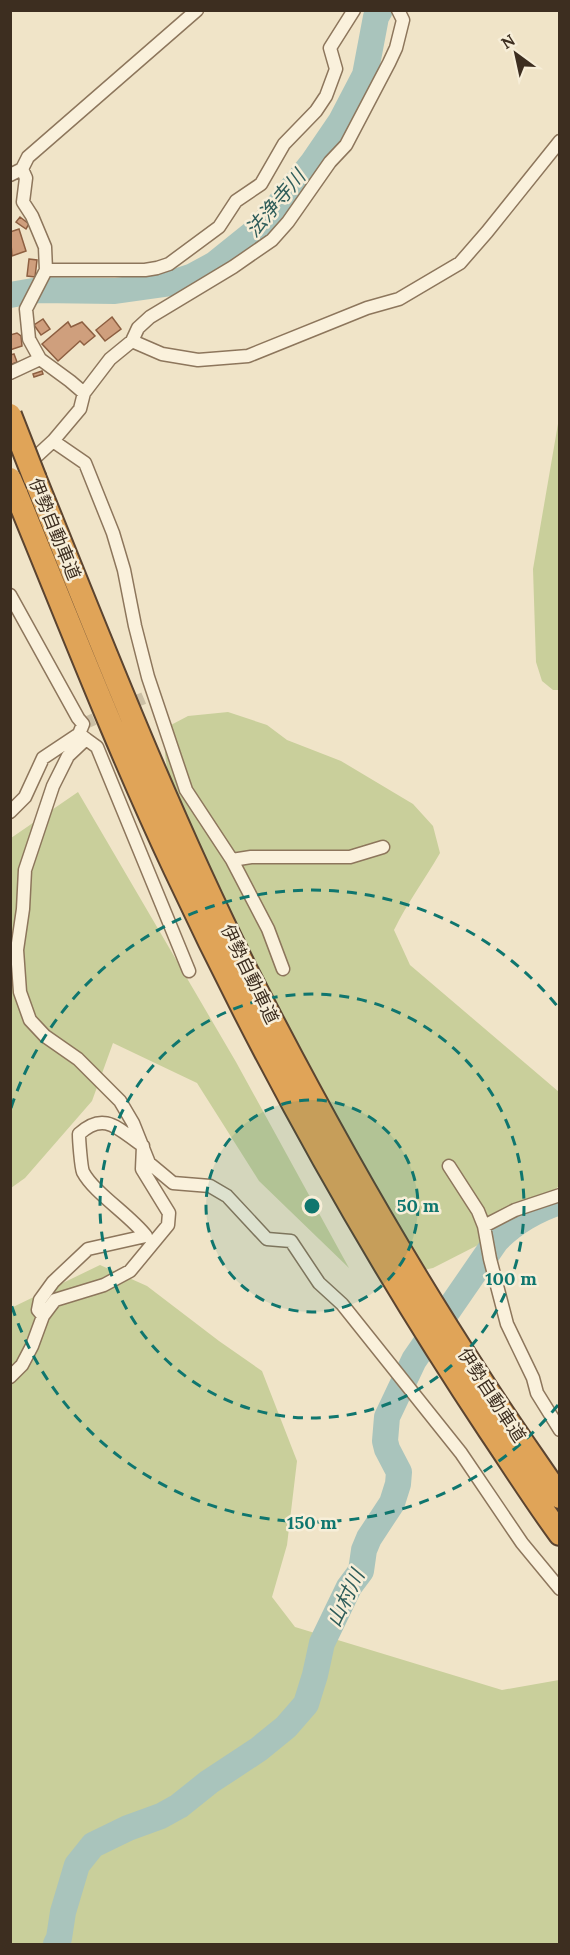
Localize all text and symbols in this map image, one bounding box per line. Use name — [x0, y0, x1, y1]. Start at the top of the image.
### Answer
north arrow — [486, 24, 546, 84]
text: N — [497, 30, 518, 53]
water label: 法浄寺川 — [240, 163, 312, 242]
street label: 伊勢自動車道 — [24, 475, 86, 583]
street label: 伊勢自動車道 — [216, 920, 284, 1028]
text: 50 m — [397, 1194, 440, 1217]
centre of rings — [302, 1196, 322, 1216]
text: 100 m — [485, 1267, 537, 1290]
street label: 伊勢自動車道 — [453, 1343, 531, 1447]
text: 150 m — [287, 1511, 337, 1534]
water label: 山村川 — [321, 1564, 370, 1630]

